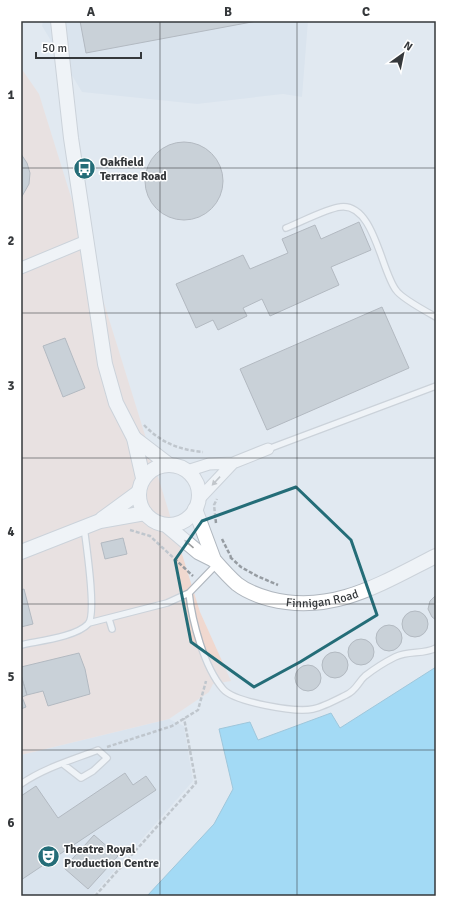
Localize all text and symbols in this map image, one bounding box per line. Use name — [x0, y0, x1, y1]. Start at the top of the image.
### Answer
text: A — [87, 4, 96, 20]
text: B — [224, 4, 232, 20]
text: C — [362, 4, 370, 20]
scale bar — [36, 34, 141, 60]
north arrow — [383, 34, 423, 74]
text: N — [401, 38, 415, 54]
text: 50 m — [42, 41, 67, 56]
text: 1 — [7, 87, 15, 103]
place label: Oakfield Terrace Road — [100, 155, 167, 184]
bus stop icon: Oakfield Terrace Road — [71, 156, 97, 182]
text: 2 — [7, 233, 15, 249]
text: 3 — [7, 378, 15, 394]
one-way arrow — [211, 476, 220, 486]
text: 4 — [7, 524, 15, 540]
one-way arrow — [184, 540, 194, 549]
street label: Finnigan Road — [285, 586, 360, 611]
text: 5 — [7, 669, 15, 685]
text: 6 — [7, 815, 15, 831]
place label: Theatre Royal Production Centre — [64, 842, 159, 871]
theatre icon: Theatre Royal Production Centre — [35, 843, 61, 869]

